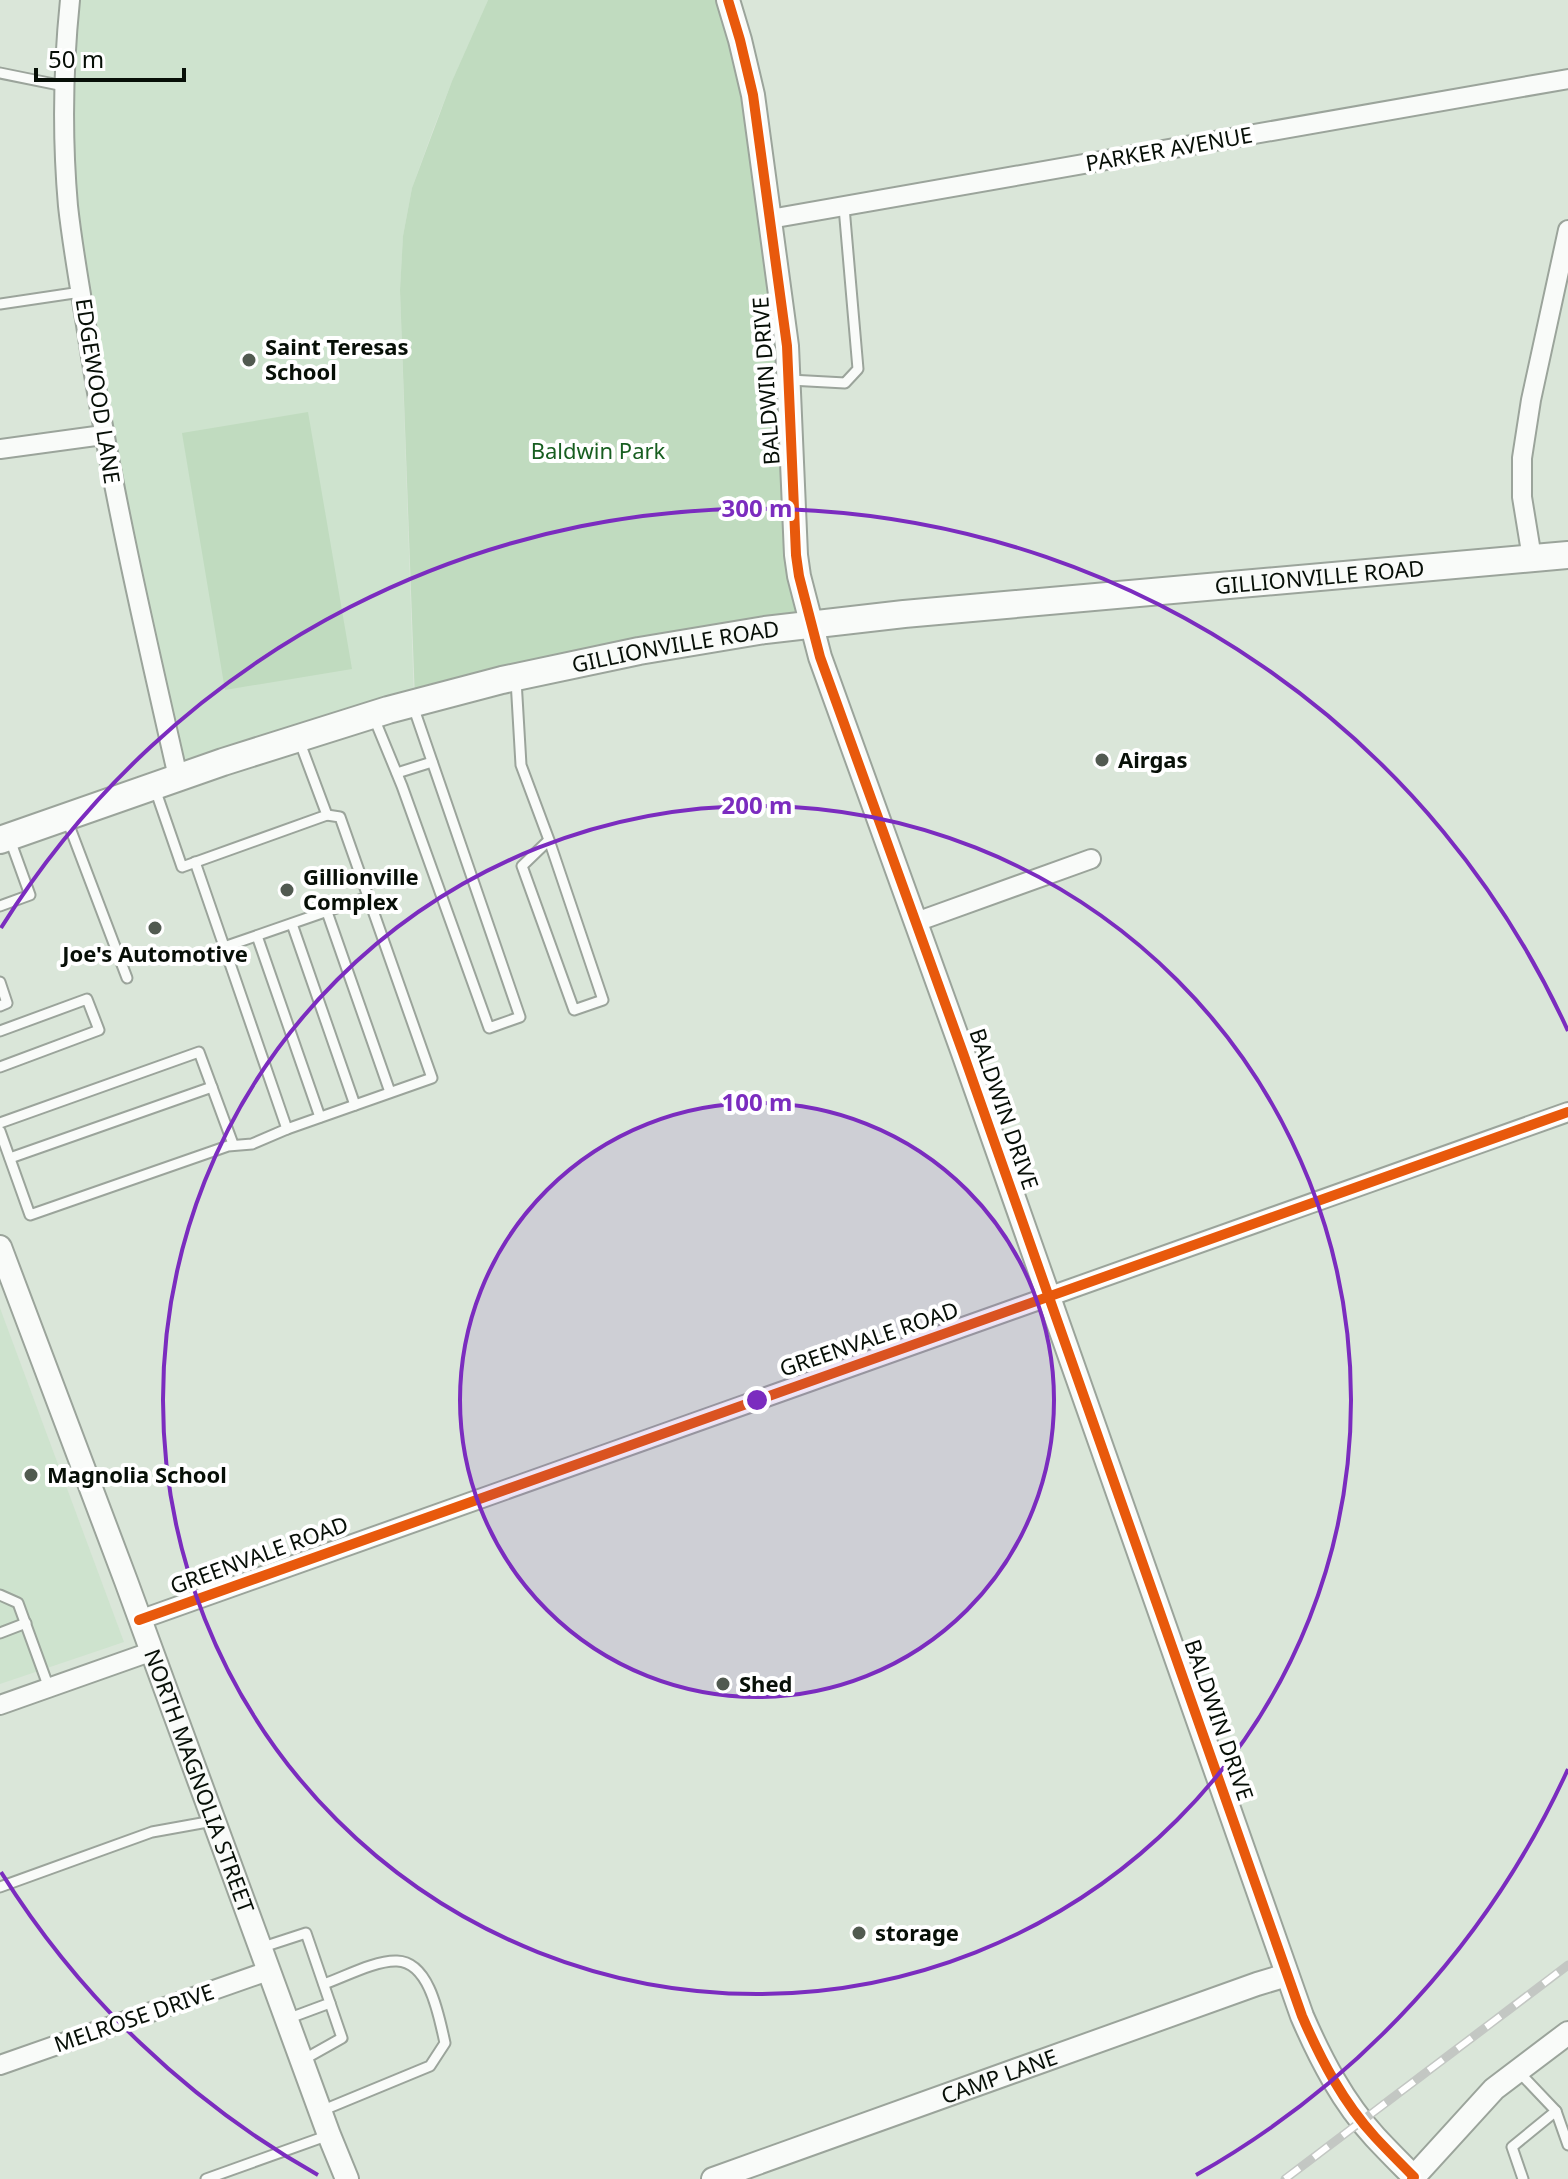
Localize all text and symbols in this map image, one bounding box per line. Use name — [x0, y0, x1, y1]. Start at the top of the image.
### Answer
scale bar — [36, 32, 184, 82]
text: 50 m — [48, 42, 104, 75]
street label: PARKER AVENUE — [1083, 119, 1255, 177]
street label: EDGEWOOD LANE — [70, 296, 128, 486]
street label: BALDWIN DRIVE — [744, 296, 786, 466]
place label: Saint Teresas School — [265, 331, 409, 386]
marker: Saint Teresas School — [240, 351, 258, 369]
park label: Baldwin Park — [531, 435, 666, 465]
text: 300 m — [722, 491, 792, 524]
street label: GILLIONVILLE ROAD — [1213, 552, 1425, 600]
street label: GILLIONVILLE ROAD — [569, 612, 781, 679]
place label: Airgas — [1118, 744, 1188, 774]
marker: Airgas — [1093, 751, 1111, 769]
text: 200 m — [722, 788, 792, 821]
place label: Gillionville Complex — [303, 861, 419, 916]
marker: Gillionville Complex — [278, 881, 296, 899]
marker: Joe's Automotive — [146, 919, 164, 937]
place label: Joe's Automotive — [60, 938, 248, 968]
street label: BALDWIN DRIVE — [963, 1024, 1047, 1193]
text: 100 m — [722, 1085, 792, 1118]
street label: GREENVALE ROAD — [775, 1293, 962, 1383]
centre of rings — [743, 1386, 771, 1414]
place label: Magnolia School — [47, 1459, 227, 1489]
marker: Magnolia School — [22, 1466, 40, 1484]
street label: GREENVALE ROAD — [166, 1508, 352, 1600]
street label: BALDWIN DRIVE — [1178, 1635, 1262, 1804]
street label: NORTH MAGNOLIA STREET — [138, 1645, 262, 1917]
place label: Shed — [739, 1668, 792, 1698]
marker: Shed — [714, 1675, 732, 1693]
place label: storage — [875, 1917, 959, 1947]
marker: storage — [850, 1924, 868, 1942]
street label: MELROSE DRIVE — [50, 1976, 218, 2058]
street label: CAMP LANE — [937, 2041, 1061, 2110]

